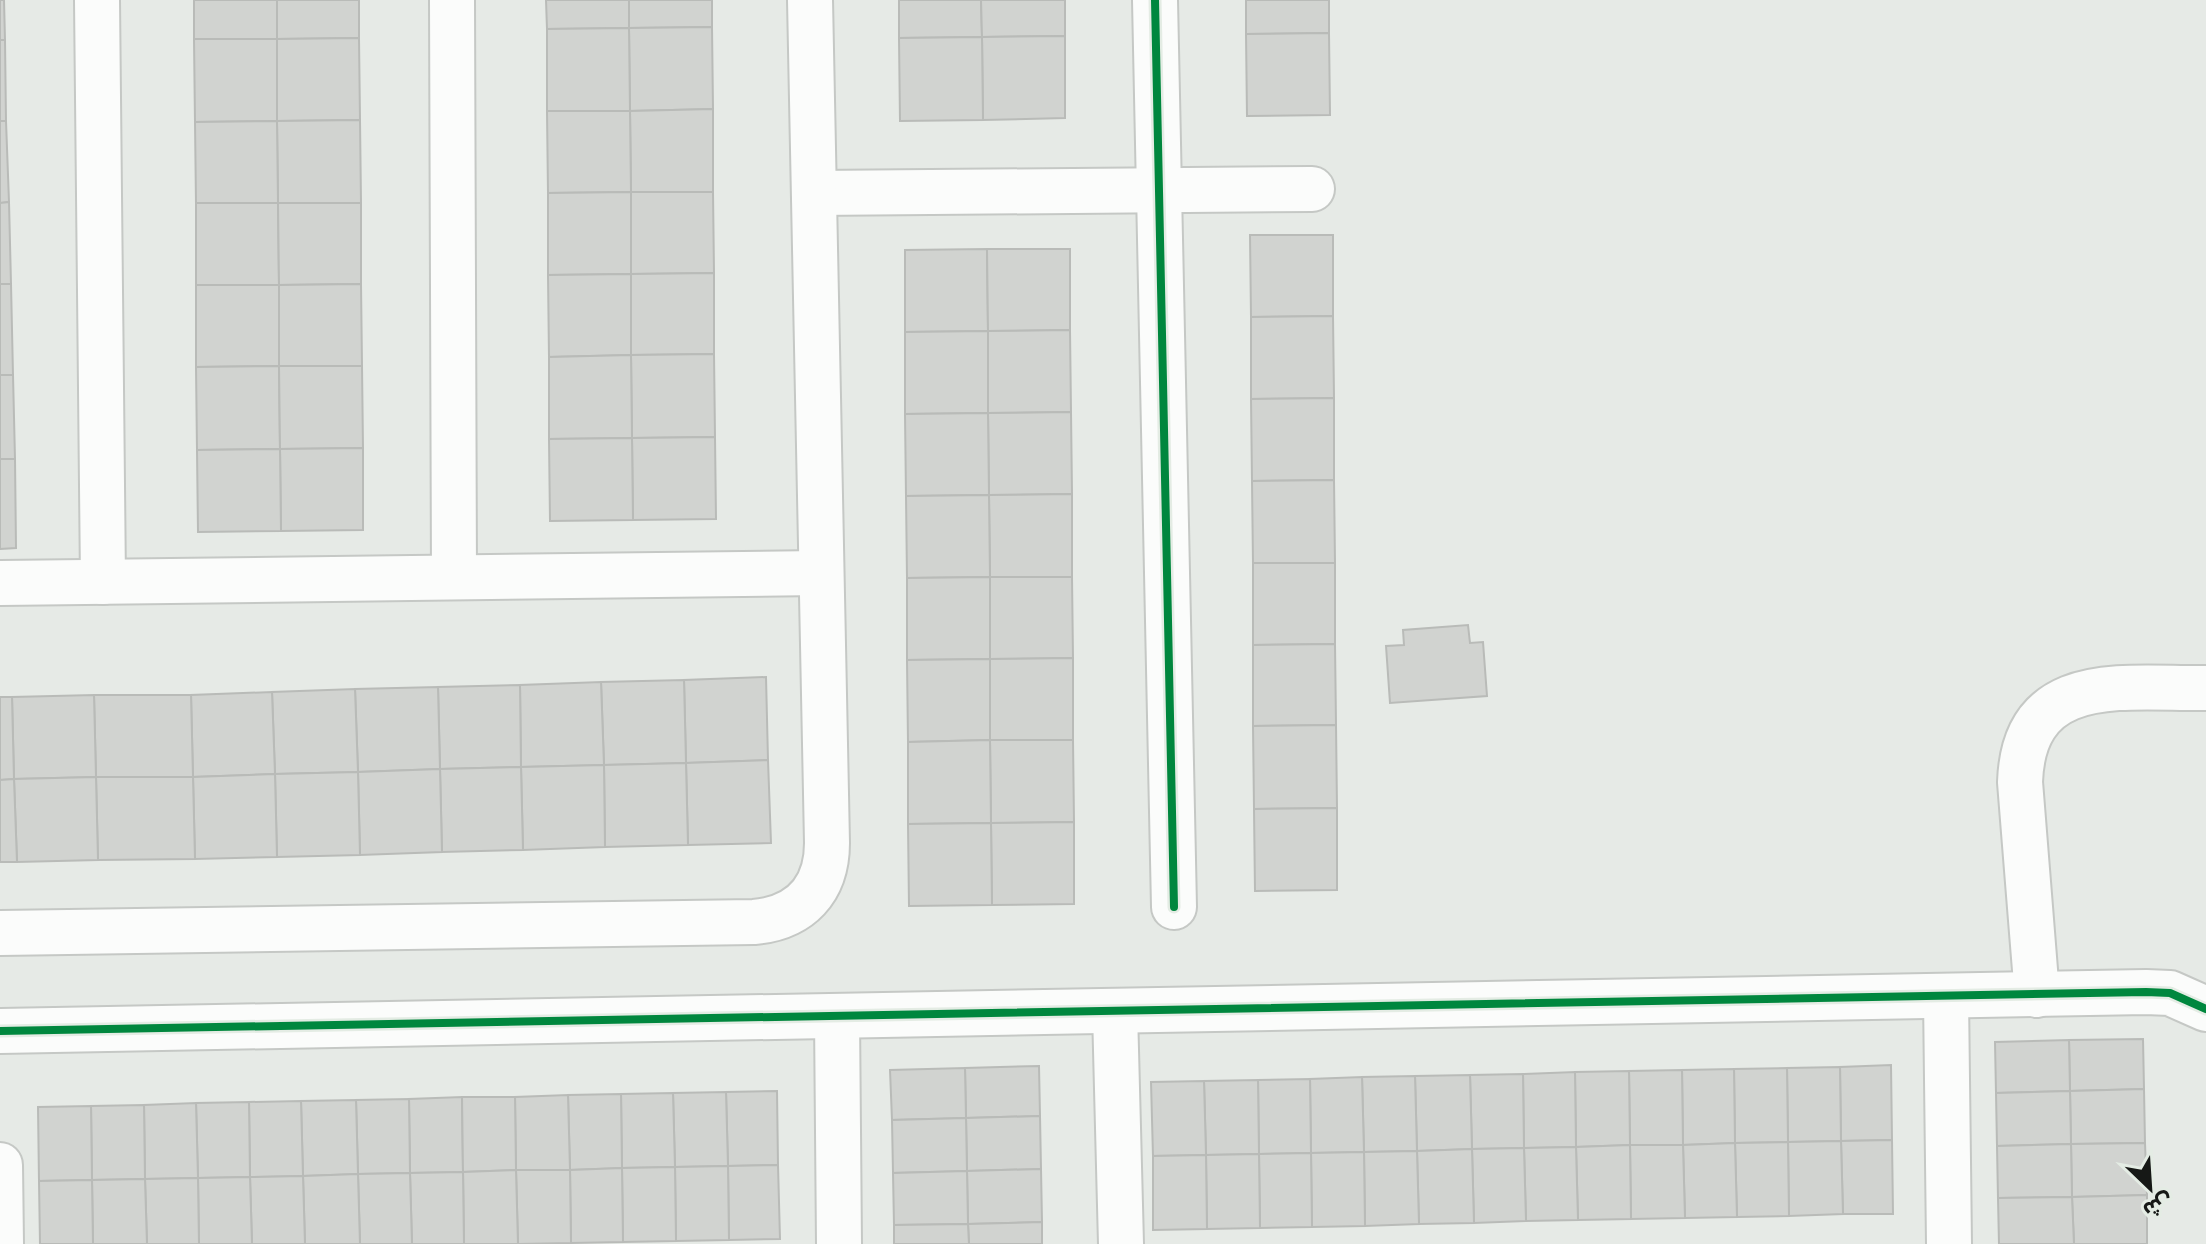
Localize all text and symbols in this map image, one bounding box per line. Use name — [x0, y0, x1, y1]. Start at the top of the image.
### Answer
north arrow — [2110, 1148, 2190, 1228]
text: ش — [2139, 1187, 2178, 1224]

